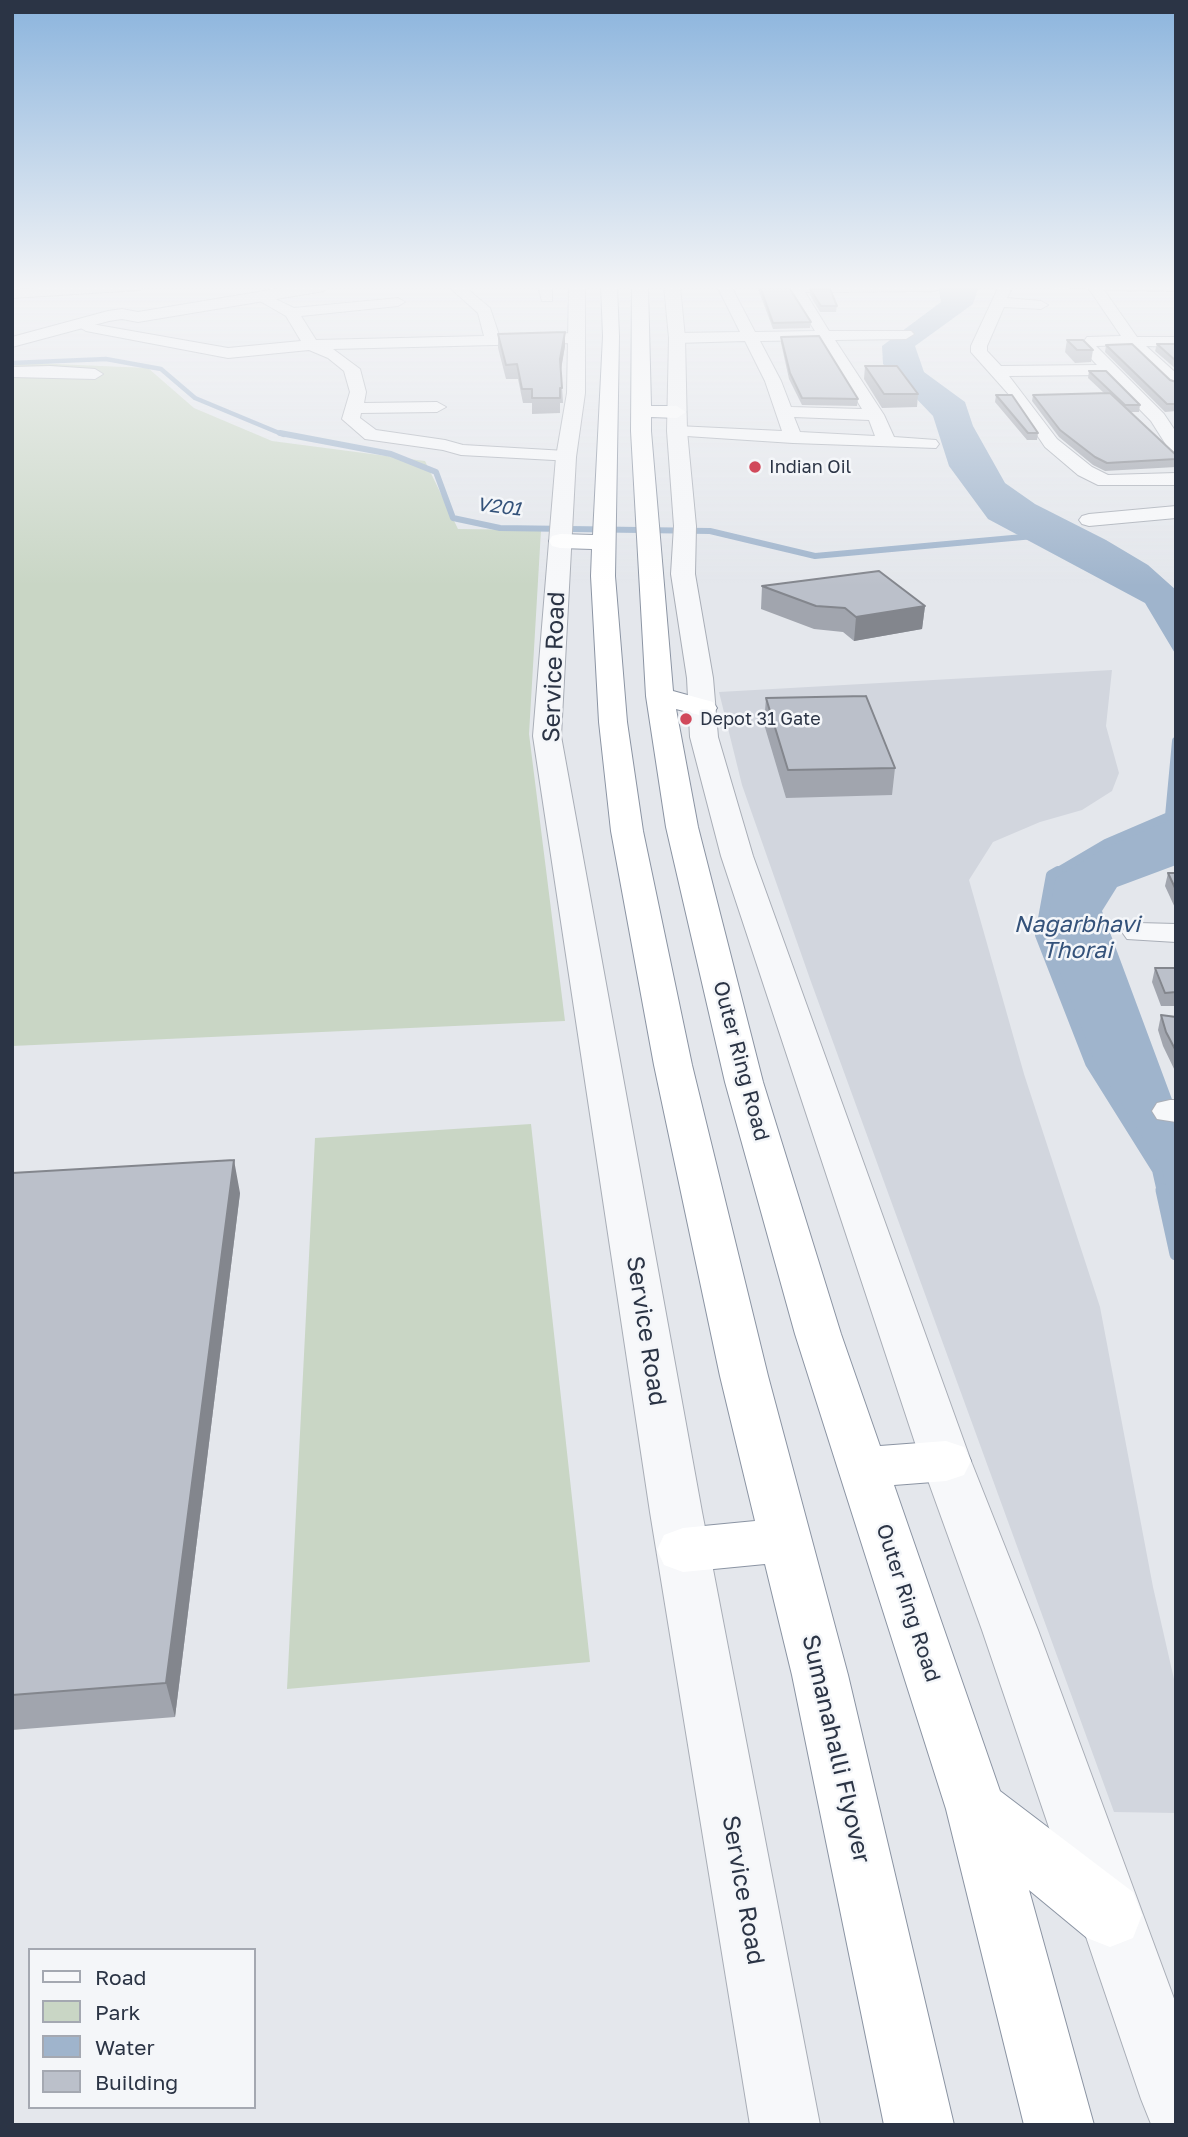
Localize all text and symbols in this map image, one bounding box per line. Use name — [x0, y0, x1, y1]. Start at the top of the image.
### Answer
place label: Indian Oil — [769, 456, 851, 478]
marker: Indian Oil — [747, 459, 763, 475]
water label: V201 — [475, 493, 523, 521]
street label: Service Road — [537, 591, 571, 743]
place label: Depot 31 Gate — [700, 708, 821, 730]
marker: Depot 31 Gate — [678, 711, 694, 727]
water label: Nagarbhavi Thorai — [1014, 911, 1140, 965]
street label: Outer Ring Road — [708, 978, 774, 1144]
street label: Service Road — [620, 1254, 672, 1408]
street label: Outer Ring Road — [871, 1521, 945, 1685]
street label: Sumanahalli Flyover — [796, 1632, 876, 1866]
street label: Service Road — [716, 1813, 770, 1967]
legend — [28, 1948, 256, 2109]
text: Road — [95, 1964, 146, 1990]
text: Park — [95, 1999, 140, 2025]
text: Water — [95, 2034, 155, 2060]
text: Building — [95, 2069, 178, 2095]

